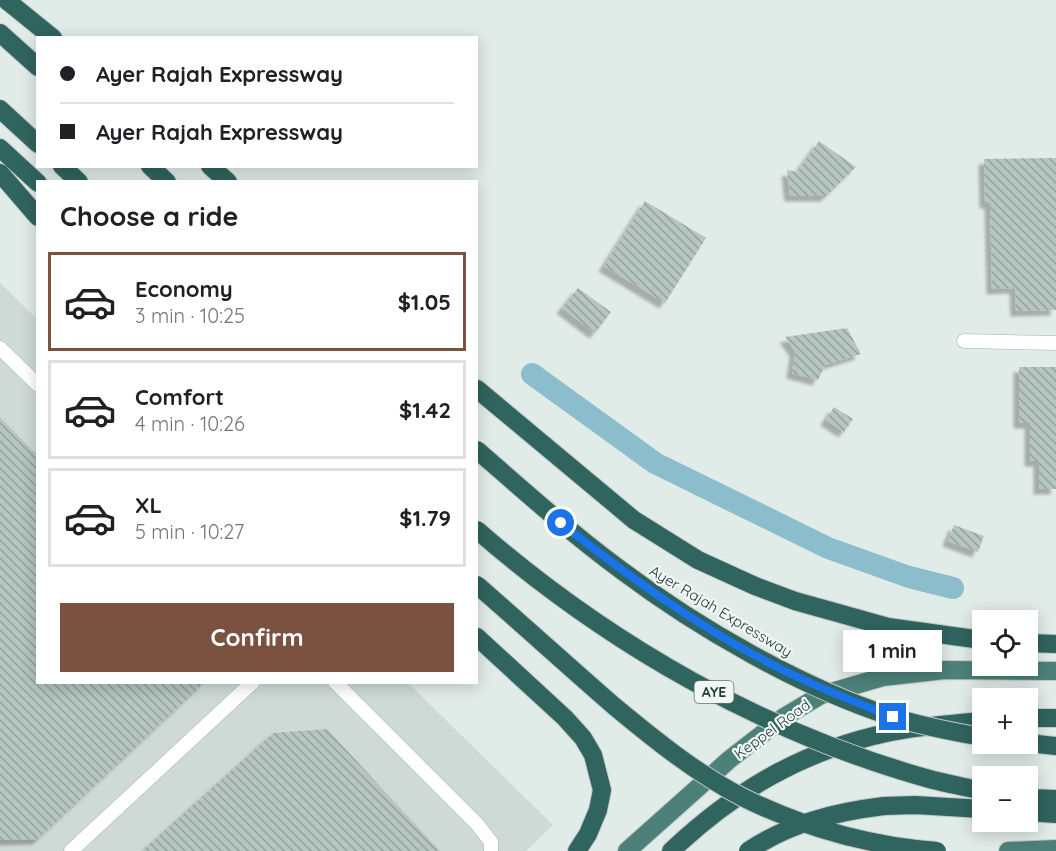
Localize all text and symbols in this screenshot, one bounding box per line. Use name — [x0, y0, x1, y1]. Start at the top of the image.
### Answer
text: Ayer Rajah Expressway — [96, 60, 343, 88]
text: Ayer Rajah Expressway — [96, 118, 343, 146]
text: Choose a ride — [60, 199, 238, 233]
icon: car — [63, 275, 117, 329]
text: Economy — [135, 275, 233, 303]
text: $1.05 — [398, 288, 451, 316]
text: 3 min · 10:25 — [135, 303, 245, 328]
icon: car — [63, 383, 117, 437]
text: Comfort — [135, 383, 224, 411]
text: $1.42 — [399, 396, 451, 424]
text: 4 min · 10:26 — [135, 411, 245, 436]
icon: car — [63, 491, 117, 545]
text: XL — [135, 491, 162, 519]
text: $1.79 — [399, 504, 451, 532]
route start — [547, 509, 574, 536]
text: 5 min · 10:27 — [135, 519, 244, 544]
street label: Ayer Rajah Expressway — [646, 561, 796, 661]
button: Confirm — [60, 603, 454, 672]
map controls — [972, 610, 1038, 832]
button: locate — [972, 610, 1038, 676]
callout: 1 min — [844, 630, 942, 672]
text: 1 min — [868, 638, 917, 663]
road number: AYE — [694, 681, 734, 703]
button: + — [972, 688, 1038, 754]
street label: Keppel Road — [730, 695, 814, 763]
route end — [879, 703, 906, 730]
button: − — [972, 766, 1038, 832]

